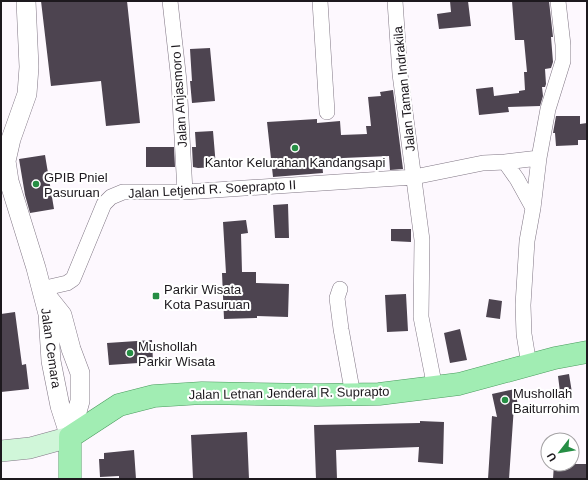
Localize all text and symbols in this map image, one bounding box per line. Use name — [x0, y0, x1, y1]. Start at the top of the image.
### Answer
street label: Jalan Taman Indrakila — [390, 25, 418, 153]
street label: Jalan Anjasmoro I — [168, 44, 190, 148]
marker: Kantor Kelurahan Kandangsapi — [290, 143, 300, 153]
place label: Kantor Kelurahan Kandangsapi — [205, 155, 385, 170]
place label: GPIB Pniel Pasuruan — [44, 170, 108, 200]
street label: Jalan Letjend R. Soeprapto II — [128, 177, 296, 201]
marker: GPIB Pniel Pasuruan — [31, 179, 41, 189]
place label: Parkir Wisata Kota Pasuruan — [164, 282, 250, 312]
marker: Parkir Wisata Kota Pasuruan — [151, 291, 161, 301]
street label: Jalan Cemara — [38, 307, 64, 390]
place label: Mushollah Parkir Wisata — [138, 339, 216, 369]
marker: Mushollah Parkir Wisata — [125, 348, 135, 358]
street label: Jalan Letnan Jenderal R. Suprapto — [188, 384, 390, 402]
place label: Mushollah Baiturrohim — [513, 386, 579, 416]
marker: Mushollah Baiturrohim — [500, 395, 510, 405]
north arrow — [540, 432, 580, 472]
text: U — [544, 451, 559, 464]

